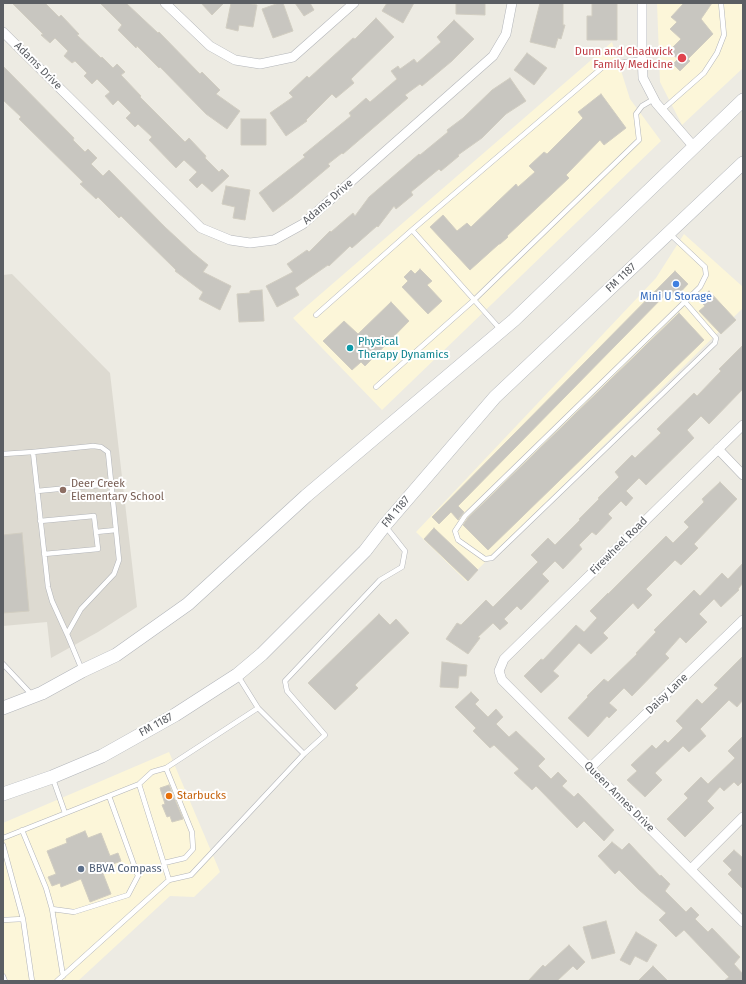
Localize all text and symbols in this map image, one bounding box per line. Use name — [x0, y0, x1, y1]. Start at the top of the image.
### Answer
street label: Adams Drive — [11, 39, 65, 93]
place label: Dunn and Chadwick Family Medicine — [575, 45, 673, 71]
marker: Dunn and Chadwick Family Medicine — [676, 52, 688, 64]
street label: Adams Drive — [300, 177, 356, 227]
street label: FM 1187 — [603, 261, 639, 295]
marker: Mini U Storage — [671, 279, 681, 289]
place label: Mini U Storage — [640, 290, 712, 304]
place label: Physical Therapy Dynamics — [358, 335, 449, 361]
marker: Physical Therapy Dynamics — [345, 343, 355, 353]
place label: Deer Creek Elementary School — [71, 477, 164, 503]
marker: Deer Creek Elementary School — [58, 485, 68, 495]
street label: FM 1187 — [379, 494, 413, 530]
street label: Firewheel Road — [588, 515, 650, 577]
street label: Daisy Lane — [643, 671, 691, 717]
street label: FM 1187 — [137, 710, 175, 740]
street label: Queen Annes Drive — [581, 759, 657, 835]
place label: Starbucks — [177, 789, 226, 803]
marker: Starbucks — [164, 791, 174, 801]
place label: BBVA Compass — [89, 862, 162, 876]
marker: BBVA Compass — [76, 864, 86, 874]

